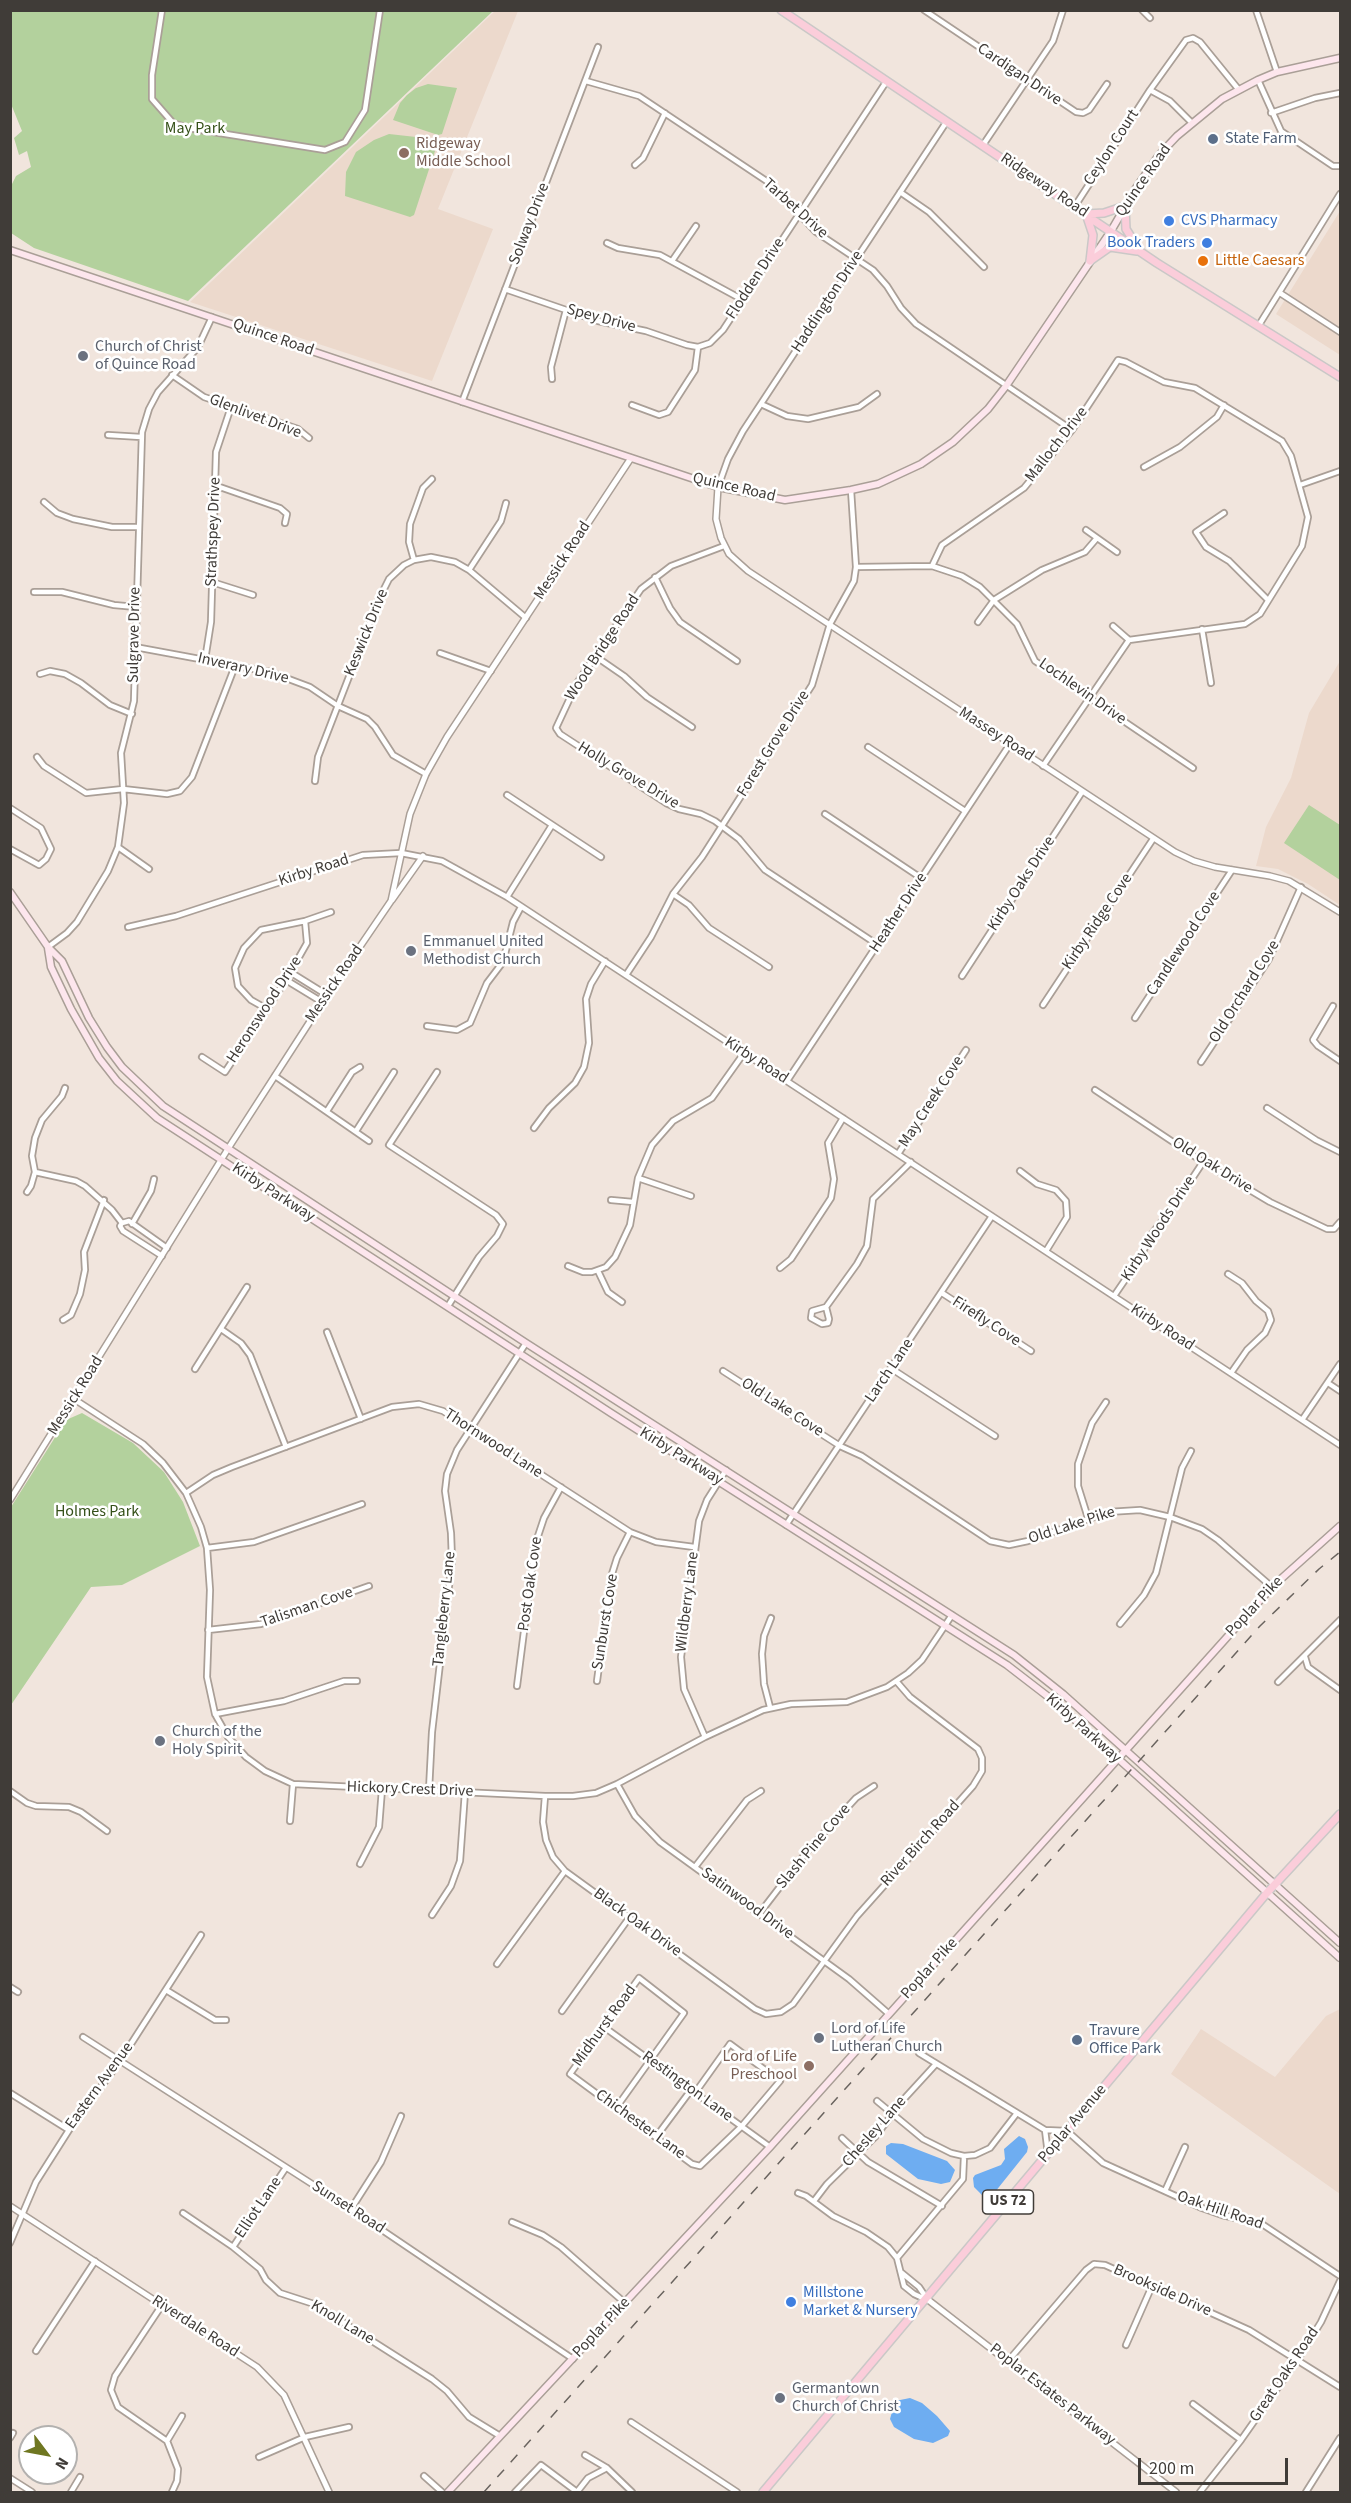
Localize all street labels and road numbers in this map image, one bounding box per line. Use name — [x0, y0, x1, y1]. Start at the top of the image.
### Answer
street label: Cardigan Drive — [973, 40, 1065, 110]
street label: Ceylon Court — [1080, 106, 1144, 190]
street label: Quince Road — [1112, 141, 1176, 221]
street label: Ridgeway Road — [996, 149, 1092, 223]
street label: Tarbet Drive — [759, 175, 831, 243]
street label: Solway Drive — [506, 180, 554, 268]
street label: Flodden Drive — [723, 235, 789, 323]
street label: Haddington Drive — [788, 248, 868, 356]
street label: Spey Drive — [564, 301, 638, 337]
street label: Quince Road — [230, 315, 316, 361]
street label: Glenlivet Drive — [206, 391, 304, 443]
street label: Malloch Drive — [1022, 403, 1092, 487]
street label: Quince Road — [691, 469, 777, 507]
street label: Strathspey Drive — [202, 477, 226, 587]
street label: Messick Road — [531, 518, 595, 604]
street label: Sulgrave Drive — [125, 587, 145, 683]
street label: Keswick Drive — [341, 587, 393, 679]
street label: Wood Bridge Road — [561, 591, 645, 705]
street label: Inverary Drive — [196, 649, 290, 689]
street label: Lochlevin Drive — [1035, 655, 1129, 729]
street label: Forest Grove Drive — [734, 687, 814, 801]
street label: Massey Road — [955, 703, 1037, 767]
street label: Holly Grove Drive — [574, 738, 682, 814]
street label: Kirby Oaks Drive — [984, 833, 1060, 935]
street label: Kirby Road — [277, 851, 351, 891]
street label: Heather Drive — [866, 869, 932, 957]
street label: Kirby Ridge Cove — [1059, 870, 1137, 974]
street label: Candlewood Cove — [1143, 888, 1225, 1000]
street label: Old Orchard Cove — [1206, 937, 1284, 1047]
street label: Messick Road — [302, 941, 368, 1027]
street label: Heronswood Drive — [223, 953, 307, 1067]
street label: Kirby Road — [720, 1033, 792, 1089]
street label: May Creek Cove — [895, 1053, 969, 1151]
street label: Old Oak Drive — [1168, 1134, 1256, 1198]
street label: Kirby Parkway — [228, 1159, 318, 1227]
street label: Kirby Woods Drive — [1118, 1173, 1200, 1285]
street label: Firefly Cove — [948, 1293, 1024, 1351]
street label: Kirby Road — [1126, 1300, 1198, 1356]
street label: Larch Lane — [862, 1335, 918, 1407]
street label: Messick Road — [44, 1353, 108, 1439]
street label: Old Lake Cove — [737, 1374, 827, 1442]
street label: Thornwood Lane — [440, 1405, 546, 1483]
street label: Kirby Parkway — [636, 1424, 726, 1490]
street label: Old Lake Pike — [1026, 1503, 1118, 1549]
street label: Post Oak Cove — [515, 1536, 547, 1632]
street label: Tangleberry Lane — [429, 1550, 461, 1668]
street label: Wildberry Lane — [672, 1551, 704, 1653]
street label: Sunburst Cove — [589, 1573, 623, 1671]
street label: Poplar Pike — [1222, 1573, 1288, 1641]
street label: Talisman Cove — [258, 1583, 356, 1633]
street label: Kirby Parkway — [1041, 1690, 1125, 1768]
street label: Hickory Crest Drive — [346, 1778, 474, 1802]
street label: River Birch Road — [877, 1797, 965, 1891]
street label: Slash Pine Cove — [773, 1801, 855, 1893]
street label: Satinwood Drive — [697, 1864, 797, 1944]
street label: Black Oak Drive — [589, 1885, 685, 1961]
street label: Poplar Pike — [898, 1934, 962, 2004]
street label: Midhurst Road — [569, 1981, 641, 2071]
street label: Eastern Avenue — [62, 2039, 138, 2133]
street label: Restington Lane — [638, 2048, 736, 2126]
street label: Poplar Avenue — [1035, 2081, 1111, 2167]
street label: Chichester Lane — [591, 2086, 689, 2164]
street label: Chesley Lane — [839, 2093, 911, 2171]
street label: Elliot Lane — [231, 2174, 287, 2242]
street label: Sunset Road — [308, 2177, 388, 2239]
street label: Oak Hill Road — [1174, 2187, 1266, 2235]
road number: US 72 — [982, 2190, 1034, 2214]
street label: Brookside Drive — [1110, 2261, 1214, 2321]
street label: Riverdale Road — [148, 2292, 242, 2362]
street label: Poplar Pike — [569, 2294, 635, 2362]
street label: Knoll Lane — [307, 2297, 377, 2349]
street label: Great Oaks Road — [1246, 2324, 1324, 2426]
street label: Poplar Estates Parkway — [985, 2340, 1119, 2450]

